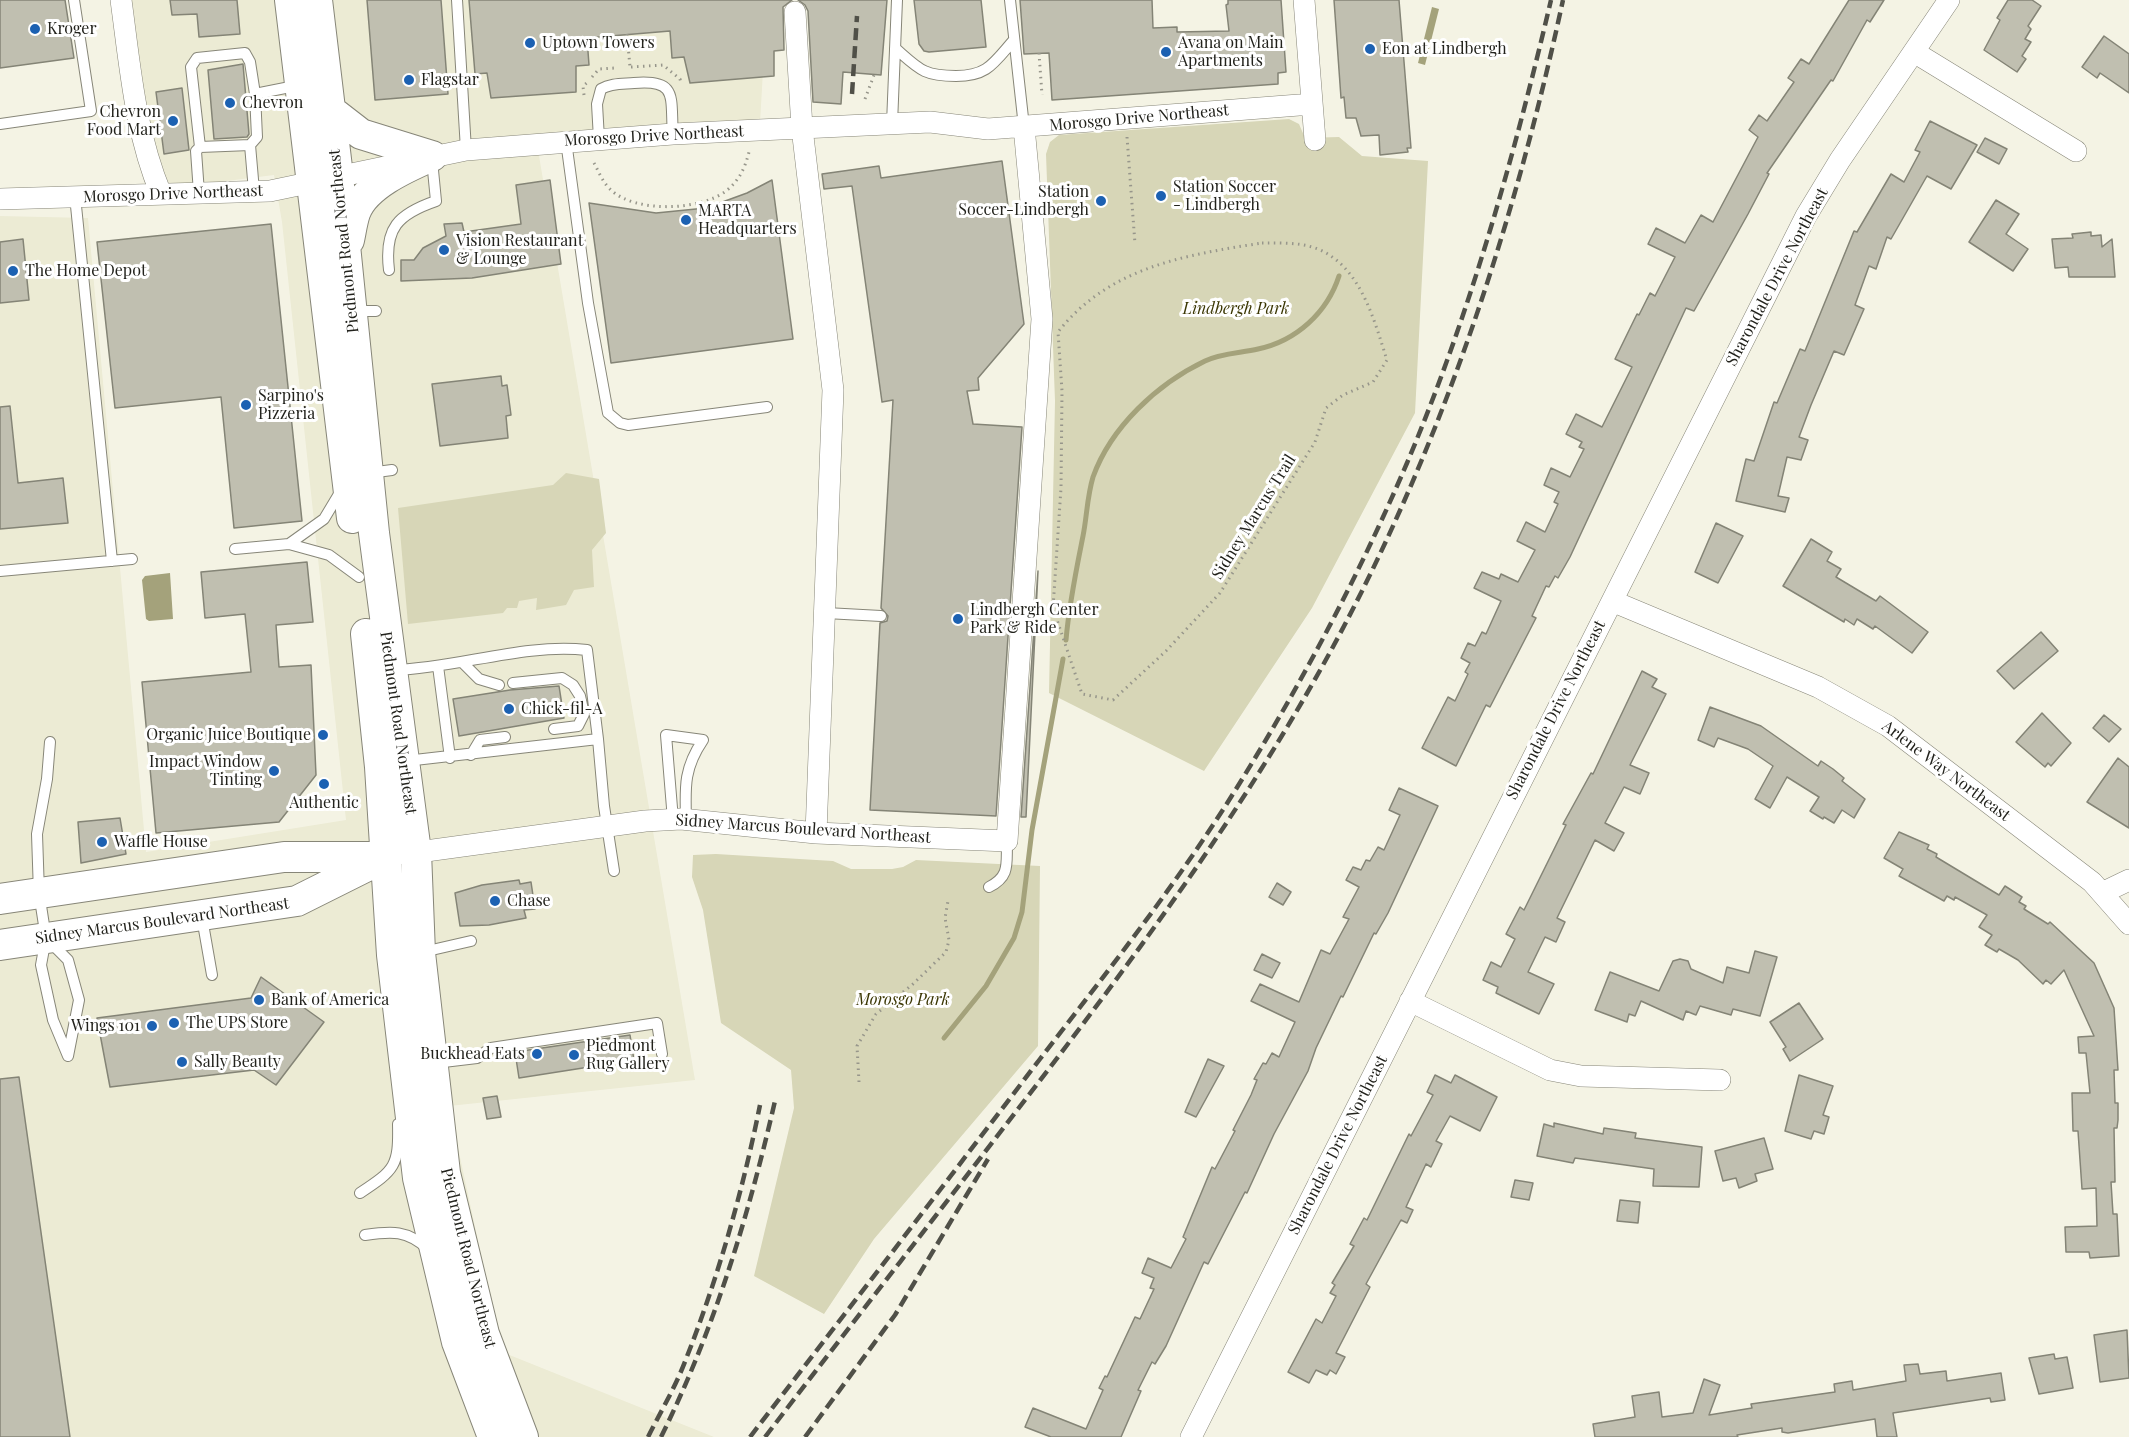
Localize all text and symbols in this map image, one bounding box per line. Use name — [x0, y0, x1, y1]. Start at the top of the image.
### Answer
place label: Kroger — [47, 19, 97, 39]
marker: Kroger — [28, 22, 42, 36]
place label: Uptown Towers — [542, 33, 655, 53]
place label: Avana on Main Apartments — [1178, 33, 1284, 71]
marker: Uptown Towers — [523, 36, 537, 50]
place label: Eon at Lindbergh — [1382, 39, 1507, 59]
marker: Eon at Lindbergh — [1363, 42, 1377, 56]
marker: Avana on Main Apartments — [1159, 45, 1173, 59]
place label: Flagstar — [421, 70, 479, 90]
marker: Flagstar — [402, 73, 416, 87]
place label: Chevron — [242, 93, 303, 113]
marker: Chevron — [223, 96, 237, 110]
street label: Morosgo Drive Northeast — [1048, 101, 1230, 135]
place label: Chevron Food Mart — [87, 102, 161, 140]
marker: Chevron Food Mart — [166, 114, 180, 128]
street label: Morosgo Drive Northeast — [564, 122, 744, 150]
street label: Piedmont Road Northeast — [325, 148, 363, 334]
place label: Station Soccer - Lindbergh — [1173, 177, 1276, 215]
street label: Morosgo Drive Northeast — [83, 181, 263, 207]
place label: Station Soccer-Lindbergh — [958, 182, 1089, 220]
street label: Sharondale Drive Northeast — [1722, 185, 1832, 369]
marker: Station Soccer - Lindbergh — [1154, 189, 1168, 203]
marker: Station Soccer-Lindbergh — [1094, 194, 1108, 208]
place label: MARTA Headquarters — [698, 201, 797, 239]
marker: MARTA Headquarters — [679, 213, 693, 227]
place label: Vision Restaurant & Lounge — [456, 231, 583, 269]
marker: Vision Restaurant & Lounge — [437, 243, 451, 257]
place label: The Home Depot — [25, 261, 147, 281]
marker: The Home Depot — [6, 264, 20, 278]
park label: Lindbergh Park — [1183, 299, 1289, 319]
place label: Sarpino's Pizzeria — [258, 386, 324, 424]
marker: Sarpino's Pizzeria — [239, 398, 253, 412]
street label: Sidney Marcus Trail — [1208, 451, 1300, 583]
place label: Lindbergh Center Park & Ride — [970, 600, 1099, 638]
marker: Lindbergh Center Park & Ride — [951, 612, 965, 626]
street label: Sharondale Drive Northeast — [1502, 617, 1610, 803]
street label: Piedmont Road Northeast — [376, 630, 420, 816]
place label: Chick-fil-A — [521, 699, 603, 719]
marker: Chick-fil-A — [502, 702, 516, 716]
street label: Arlene Way Northeast — [1878, 717, 2014, 825]
place label: Organic Juice Boutique — [146, 725, 311, 745]
marker: Organic Juice Boutique — [316, 728, 330, 742]
place label: Impact Window Tinting — [149, 752, 262, 790]
marker: Impact Window Tinting — [267, 764, 281, 778]
marker: Authentic — [317, 777, 331, 791]
place label: Authentic — [289, 793, 359, 813]
street label: Sidney Marcus Boulevard Northeast — [675, 810, 931, 848]
place label: Waffle House — [114, 832, 208, 852]
marker: Waffle House — [95, 835, 109, 849]
place label: Chase — [507, 891, 551, 911]
street label: Sidney Marcus Boulevard Northeast — [34, 894, 290, 948]
marker: Chase — [488, 894, 502, 908]
place label: Bank of America — [271, 990, 389, 1010]
park label: Morosgo Park — [856, 990, 950, 1010]
marker: Bank of America — [252, 993, 266, 1007]
place label: The UPS Store — [186, 1013, 288, 1033]
place label: Wings 101 — [71, 1016, 140, 1036]
marker: The UPS Store — [167, 1016, 181, 1030]
marker: Wings 101 — [145, 1019, 159, 1033]
place label: Piedmont Rug Gallery — [586, 1036, 670, 1074]
place label: Buckhead Eats — [420, 1044, 525, 1064]
marker: Buckhead Eats — [530, 1047, 544, 1061]
marker: Piedmont Rug Gallery — [567, 1048, 581, 1062]
place label: Sally Beauty — [194, 1052, 281, 1072]
street label: Sharondale Drive Northeast — [1284, 1052, 1392, 1238]
marker: Sally Beauty — [175, 1055, 189, 1069]
street label: Piedmont Road Northeast — [436, 1166, 500, 1350]

